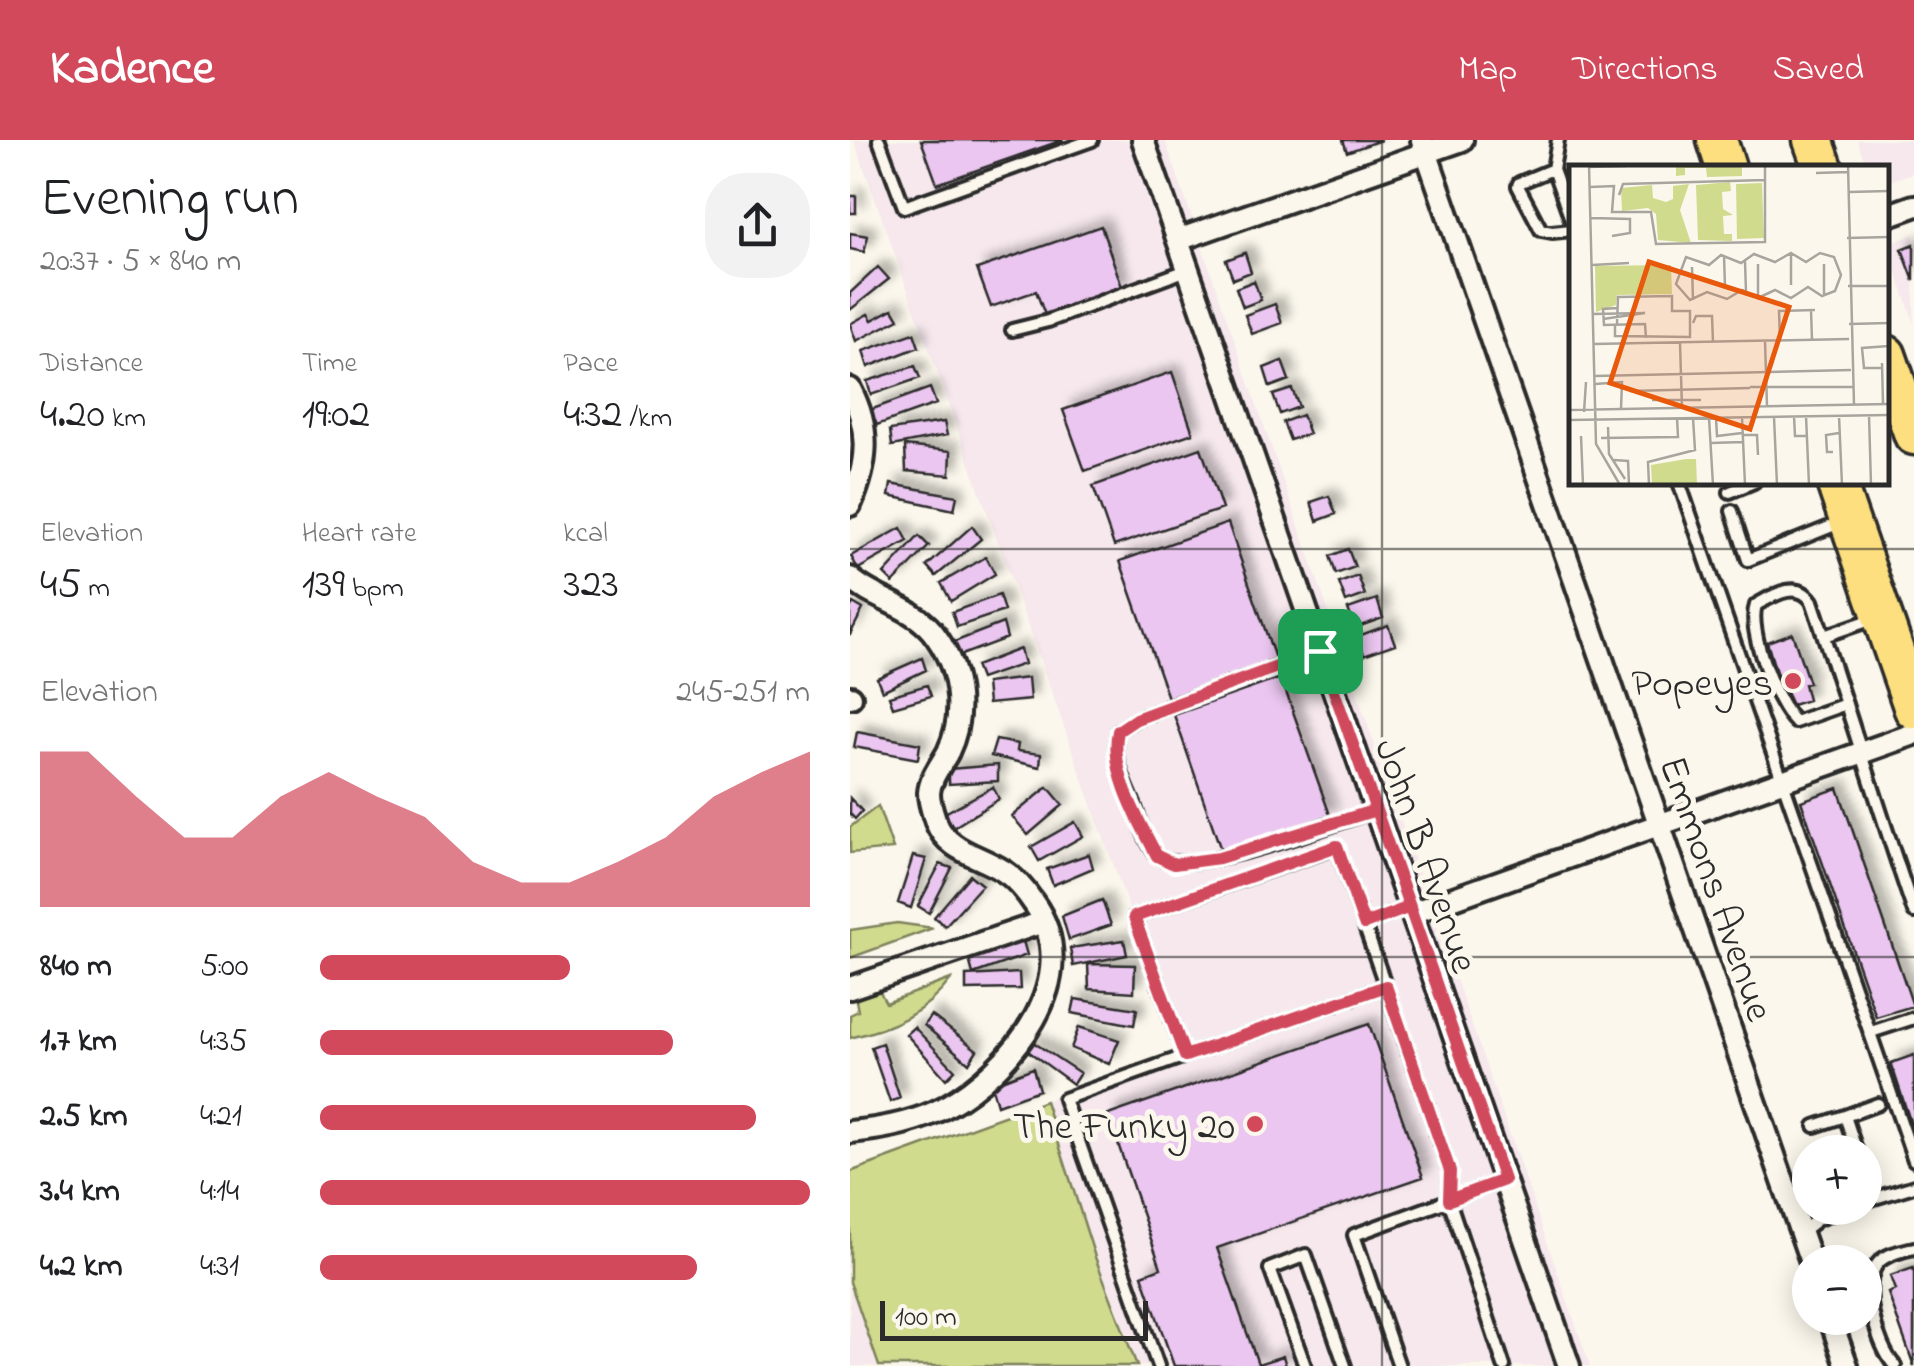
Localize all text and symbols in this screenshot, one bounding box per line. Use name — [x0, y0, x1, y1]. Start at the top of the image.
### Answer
text: Kadence — [50, 35, 214, 105]
text: Map — [1458, 45, 1517, 96]
text: Directions — [1572, 45, 1718, 96]
text: Saved — [1773, 45, 1864, 96]
text: Evening run — [40, 161, 299, 241]
inset map — [1569, 165, 1889, 485]
button: share — [705, 173, 810, 278]
text: 20:37 · 5 × 840 m — [40, 239, 241, 286]
text: Distance — [40, 344, 143, 385]
text: Time — [302, 344, 357, 385]
text: Pace — [563, 344, 618, 385]
text: 4.20 — [40, 385, 105, 446]
text: 19:02 — [302, 385, 370, 446]
text: 4:32 — [563, 385, 622, 446]
text: km — [105, 399, 146, 440]
text: /km — [622, 399, 672, 440]
text: Elevation — [40, 514, 143, 555]
text: Heart rate — [302, 514, 416, 555]
text: kcal — [563, 514, 608, 555]
text: 45 — [40, 555, 81, 616]
text: 139 — [302, 555, 345, 616]
text: 323 — [563, 555, 619, 616]
text: m — [81, 569, 110, 610]
text: bpm — [345, 569, 404, 610]
pin — [1278, 609, 1363, 694]
icon: arrive — [1293, 624, 1348, 679]
place label: Popeyes — [1631, 656, 1773, 715]
text: Elevation — [40, 670, 158, 717]
text: 245–251 m — [676, 670, 810, 717]
marker: Popeyes — [1782, 670, 1804, 692]
street label: John B Avenue — [1356, 731, 1491, 982]
street label: Emmons Avenue — [1641, 749, 1787, 1030]
text: 840 m — [40, 944, 112, 991]
text: 5:00 — [200, 944, 249, 991]
text: 1.7 km — [40, 1019, 117, 1066]
text: 4:35 — [200, 1019, 247, 1066]
text: 2.5 km — [40, 1094, 128, 1141]
text: 4:21 — [200, 1094, 242, 1141]
place label: The Funky 20 — [1013, 1099, 1235, 1158]
marker: The Funky 20 — [1244, 1113, 1266, 1135]
map controls — [1792, 1135, 1882, 1335]
button: + — [1792, 1135, 1882, 1225]
text: 3.4 km — [40, 1169, 120, 1216]
text: 4:14 — [200, 1169, 239, 1216]
text: 4.2 km — [40, 1244, 122, 1291]
text: 4:31 — [200, 1244, 239, 1291]
button: − — [1792, 1245, 1882, 1335]
scale bar — [880, 1296, 1148, 1340]
text: 100 m — [895, 1298, 957, 1339]

